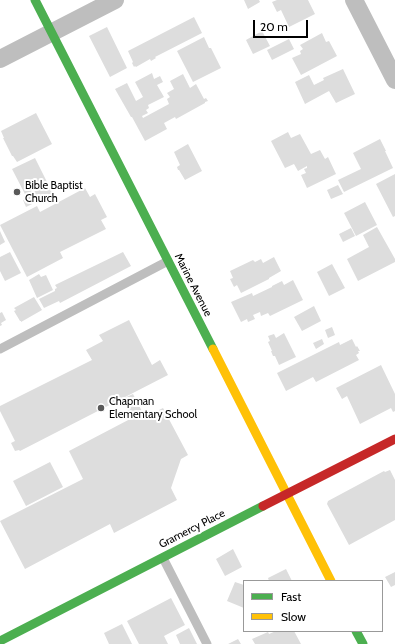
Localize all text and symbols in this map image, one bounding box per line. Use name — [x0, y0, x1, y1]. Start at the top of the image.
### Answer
scale bar — [255, 12, 310, 38]
text: 20 m — [260, 19, 288, 34]
place label: Bible Baptist Church — [25, 179, 83, 205]
marker: Bible Baptist Church — [12, 187, 22, 197]
street label: Marine Avenue — [171, 251, 215, 319]
place label: Chapman Elementary School — [109, 395, 197, 421]
marker: Chapman Elementary School — [96, 403, 106, 413]
street label: Gramercy Place — [157, 507, 227, 551]
legend — [243, 580, 383, 632]
text: Fast — [281, 589, 301, 604]
text: Slow — [281, 609, 306, 624]

